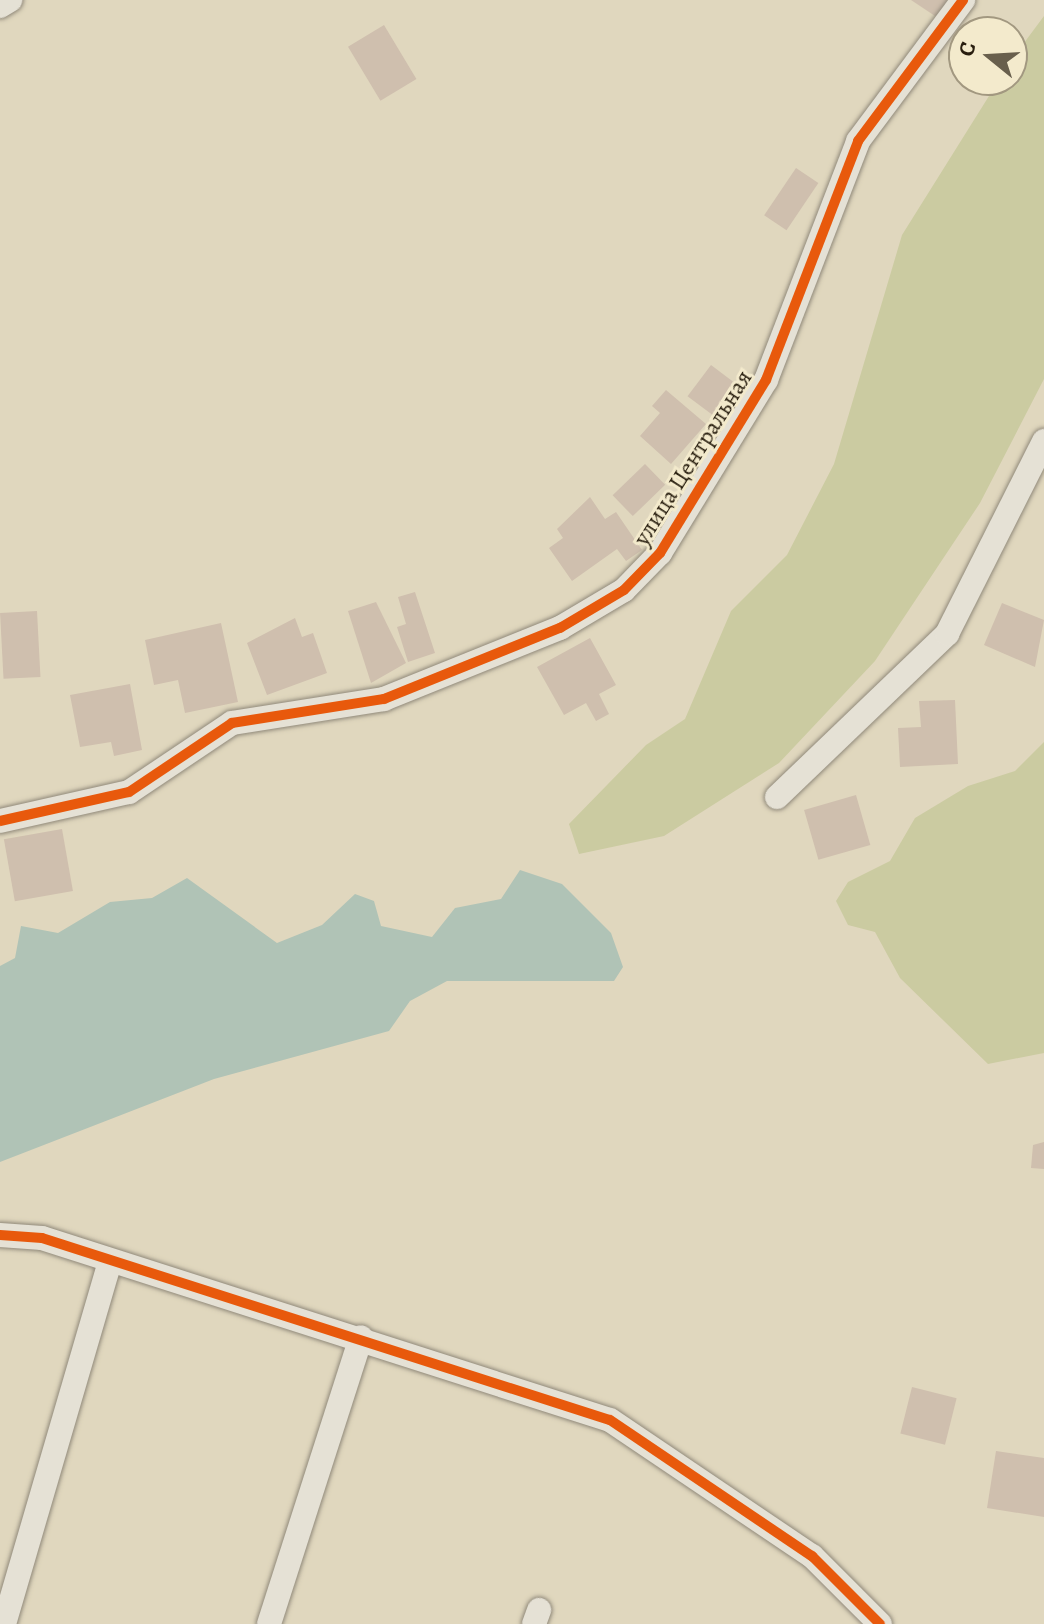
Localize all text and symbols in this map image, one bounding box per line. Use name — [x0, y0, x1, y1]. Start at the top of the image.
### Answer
north arrow — [948, 16, 1028, 96]
text: С — [951, 38, 983, 60]
street label: улица Центральная — [627, 365, 759, 551]

